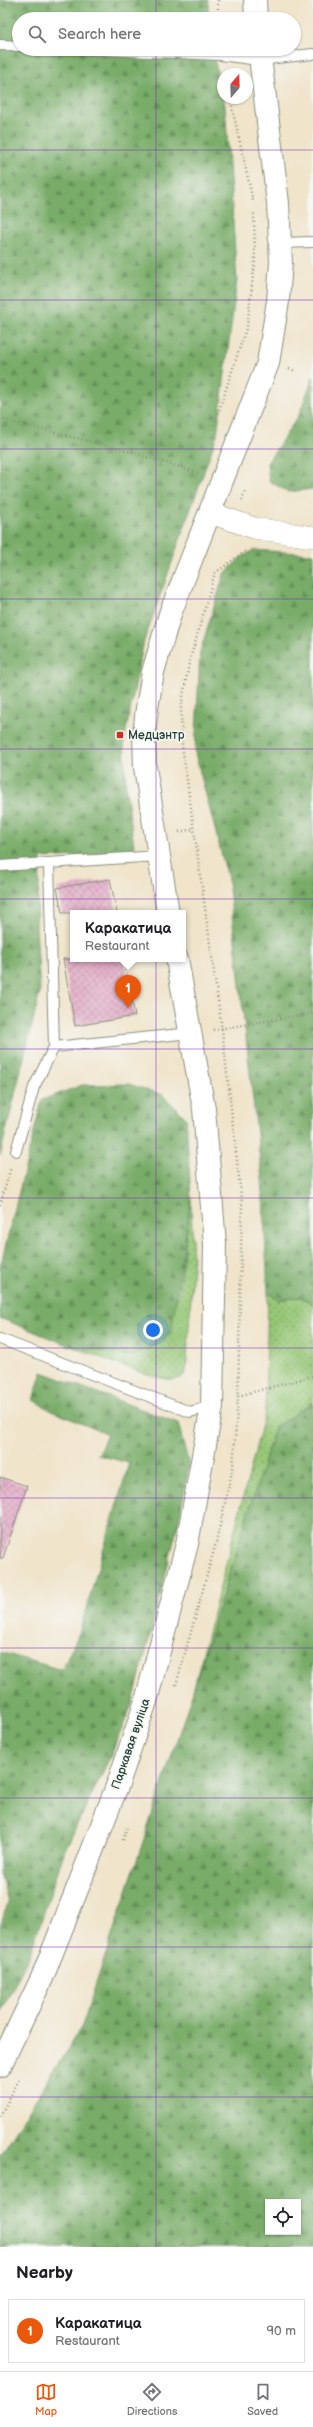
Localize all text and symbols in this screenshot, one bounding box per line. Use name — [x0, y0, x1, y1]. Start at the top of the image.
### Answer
search box — [12, 12, 301, 56]
icon: search — [26, 23, 48, 45]
text: Search here — [58, 25, 141, 44]
north arrow — [217, 68, 253, 104]
place label: Медцэнтр — [128, 728, 185, 743]
marker: Медцэнтр — [115, 730, 125, 740]
popup — [70, 910, 186, 962]
text: Каракатица — [85, 919, 171, 938]
text: Restaurant — [85, 938, 149, 954]
pin: 1 — [115, 975, 141, 1008]
your location — [143, 1320, 163, 1340]
street label: Паркавая вуліца — [108, 1697, 154, 1791]
map controls — [265, 2199, 301, 2235]
button: locate — [265, 2199, 301, 2235]
text: Nearby — [16, 2263, 73, 2283]
text: Каракатица — [55, 2314, 141, 2333]
text: 1 — [27, 2323, 33, 2339]
text: 90 m — [267, 2323, 296, 2339]
text: Restaurant — [55, 2333, 120, 2349]
tab: Map — [35, 2381, 57, 2418]
tab: Directions — [127, 2381, 177, 2418]
tab: Saved — [247, 2381, 278, 2418]

